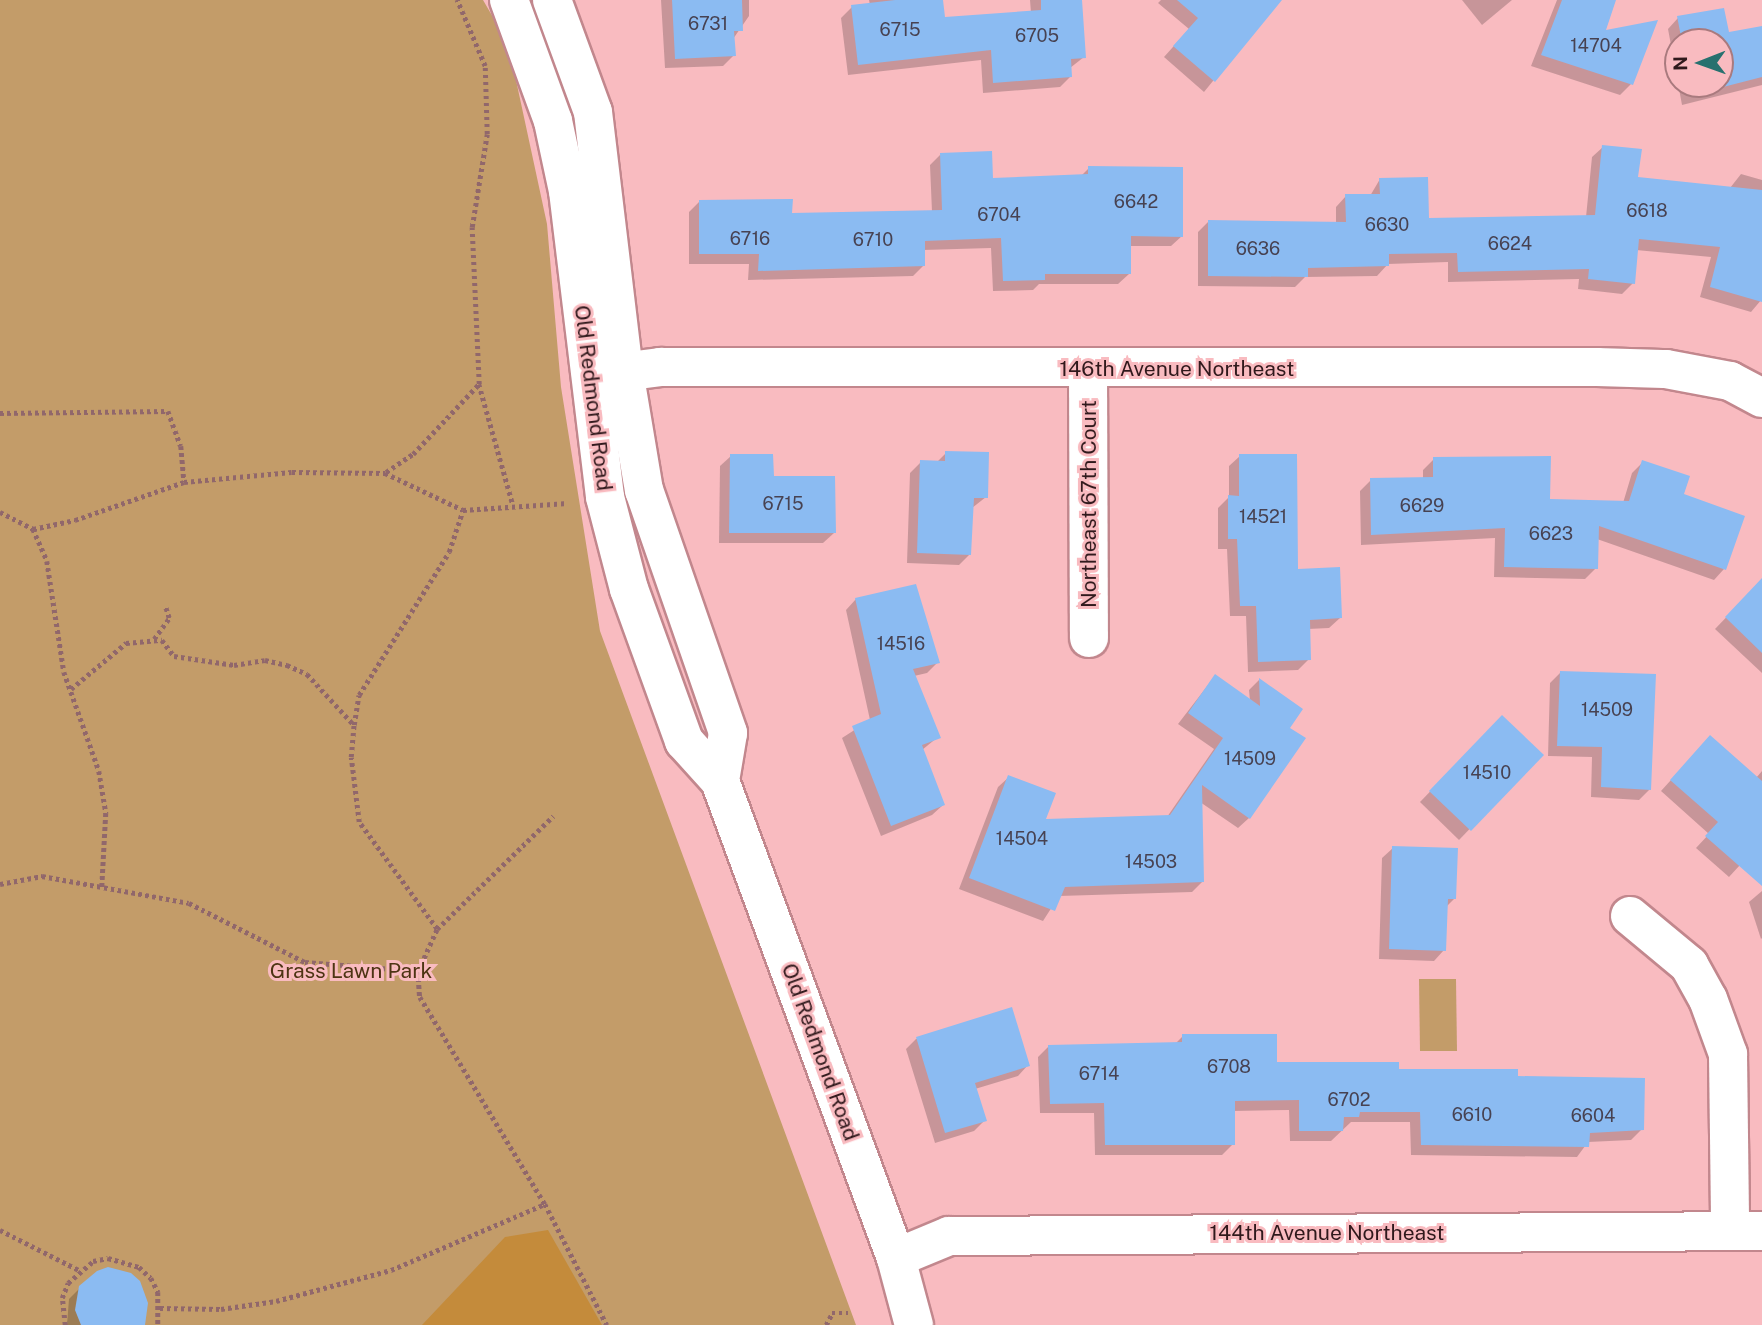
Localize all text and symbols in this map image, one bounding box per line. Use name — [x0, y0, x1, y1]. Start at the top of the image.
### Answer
house number: 6731 — [688, 13, 728, 35]
house number: 6715 — [880, 19, 920, 41]
house number: 6705 — [1015, 25, 1059, 47]
north arrow — [1664, 28, 1734, 98]
house number: 14704 — [1570, 35, 1622, 57]
text: N — [1669, 56, 1691, 71]
house number: 6642 — [1114, 191, 1158, 213]
house number: 6618 — [1626, 200, 1668, 222]
house number: 6704 — [977, 204, 1021, 226]
house number: 6630 — [1365, 214, 1409, 236]
house number: 6716 — [730, 228, 770, 250]
house number: 6710 — [853, 229, 893, 251]
house number: 6624 — [1488, 233, 1532, 255]
house number: 6636 — [1236, 238, 1280, 260]
street label: Old Redmond Road — [569, 304, 617, 492]
street label: 146th Avenue Northeast — [1060, 356, 1294, 382]
street label: Northeast 67th Court — [1076, 400, 1102, 608]
house number: 6715 — [763, 493, 803, 515]
house number: 6629 — [1400, 495, 1444, 517]
house number: 14521 — [1239, 506, 1287, 528]
house number: 6623 — [1529, 523, 1573, 545]
house number: 14516 — [877, 633, 925, 655]
house number: 14509 — [1581, 699, 1633, 721]
house number: 14509 — [1224, 748, 1276, 770]
house number: 14510 — [1463, 762, 1511, 784]
house number: 14504 — [996, 828, 1048, 850]
house number: 14503 — [1125, 851, 1177, 873]
park label: Grass Lawn Park — [270, 958, 432, 984]
street label: Old Redmond Road — [776, 960, 864, 1144]
house number: 6708 — [1207, 1056, 1251, 1078]
house number: 6714 — [1079, 1063, 1119, 1085]
house number: 6702 — [1327, 1089, 1371, 1111]
house number: 6610 — [1452, 1104, 1492, 1126]
house number: 6604 — [1571, 1105, 1615, 1127]
street label: 144th Avenue Northeast — [1209, 1220, 1445, 1246]

